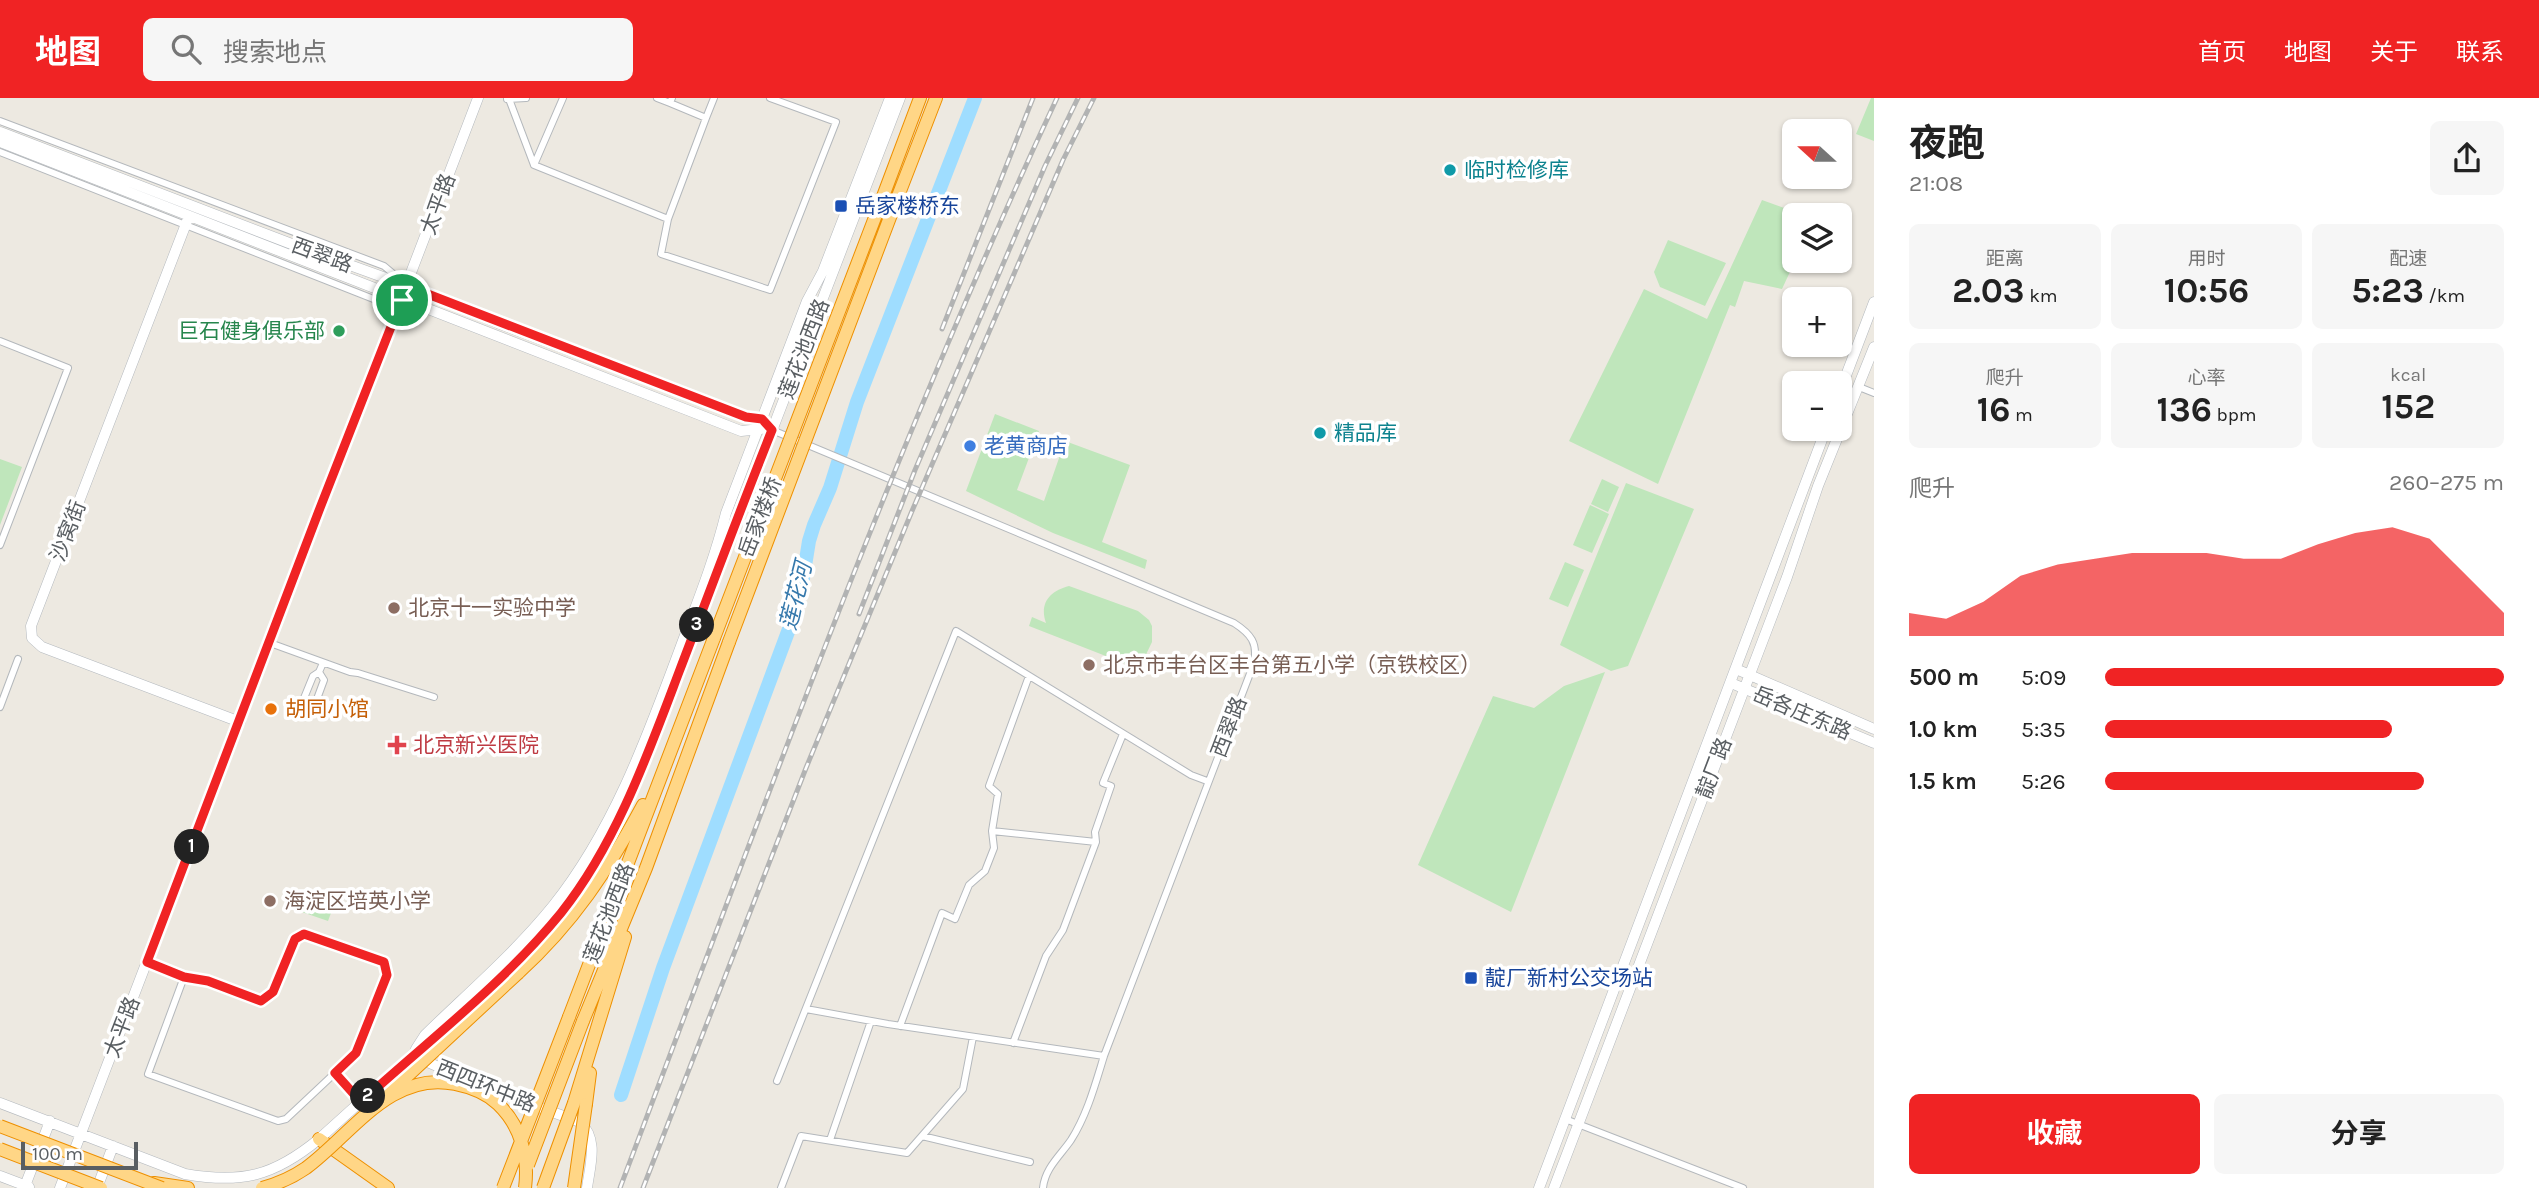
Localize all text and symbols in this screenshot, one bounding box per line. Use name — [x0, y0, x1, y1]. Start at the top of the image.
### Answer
search box — [143, 18, 633, 81]
icon: search — [167, 30, 205, 68]
text: 地图 — [35, 33, 101, 71]
text: 搜索地点 — [223, 37, 327, 68]
text: 首页 — [2198, 38, 2246, 66]
text: 地图 — [2284, 38, 2332, 66]
text: 关于 — [2370, 38, 2418, 66]
text: 联系 — [2456, 38, 2504, 66]
north arrow — [1782, 119, 1852, 189]
map controls — [1782, 119, 1852, 441]
text: 夜跑 — [1909, 121, 1985, 166]
button: share — [2430, 121, 2504, 195]
place label: 临时检修库 — [1464, 158, 1569, 182]
marker: 临时检修库 — [1442, 162, 1458, 178]
street label: 太平路 — [416, 170, 460, 238]
text: 21:08 — [1909, 170, 1963, 197]
place label: 岳家楼桥东 — [855, 194, 960, 218]
marker: 岳家楼桥东 — [833, 198, 849, 214]
button: layers — [1782, 203, 1852, 273]
street label: 西翠路 — [288, 233, 356, 277]
text: 距离 — [1986, 248, 2024, 270]
text: 用时 — [2187, 248, 2226, 270]
text: 配速 — [2389, 248, 2427, 270]
pin — [372, 270, 432, 330]
text: 2.03 — [1952, 270, 2025, 311]
text: 10:56 — [2164, 270, 2249, 311]
text: 5:23 — [2351, 270, 2424, 311]
icon: arrive — [383, 281, 421, 319]
text: km — [2025, 285, 2058, 307]
text: /km — [2424, 285, 2465, 307]
button: + — [1782, 287, 1852, 357]
street label: 莲花池西路 — [774, 296, 834, 402]
place label: 巨石健身俱乐部 — [178, 319, 325, 343]
marker: 巨石健身俱乐部 — [331, 323, 347, 339]
text: kcal — [2390, 364, 2426, 386]
text: 爬升 — [1986, 367, 2024, 389]
text: 心率 — [2187, 367, 2226, 389]
button: − — [1782, 371, 1852, 441]
text: 152 — [2381, 386, 2435, 427]
text: 16 — [1977, 389, 2011, 430]
text: 136 — [2156, 389, 2212, 430]
text: m — [2011, 404, 2033, 426]
text: bpm — [2212, 404, 2257, 426]
place label: 精品库 — [1334, 421, 1397, 445]
marker: 精品库 — [1312, 425, 1328, 441]
place label: 老黄商店 — [984, 434, 1068, 458]
marker: 老黄商店 — [962, 438, 978, 454]
text: 260–275 m — [2389, 469, 2504, 496]
street label: 岳家楼桥 — [734, 473, 786, 561]
text: 爬升 — [1909, 475, 1955, 502]
street label: 沙窝街 — [46, 497, 90, 565]
water label: 莲花河 — [775, 555, 818, 633]
place label: 北京十一实验中学 — [408, 596, 576, 620]
marker: 北京十一实验中学 — [386, 600, 402, 616]
pin: 3 — [680, 608, 714, 642]
text: 3 — [691, 613, 702, 635]
place label: 北京市丰台区丰台第五小学（京铁校区） — [1103, 653, 1481, 677]
marker: 北京市丰台区丰台第五小学（京铁校区） — [1081, 657, 1097, 673]
text: 500 m — [1909, 664, 1979, 691]
text: 5:09 — [2021, 664, 2066, 691]
street label: 岳各庄东路 — [1749, 681, 1855, 745]
street label: 西翠路 — [1207, 693, 1251, 761]
place label: 胡同小馆 — [285, 697, 369, 721]
marker: 胡同小馆 — [263, 701, 279, 717]
text: 1.0 km — [1909, 716, 1978, 743]
text: 5:35 — [2021, 716, 2066, 743]
place label: 北京新兴医院 — [413, 733, 539, 757]
street label: 靛厂路 — [1692, 734, 1736, 802]
marker: 北京新兴医院 — [387, 735, 407, 755]
text: 1.5 km — [1909, 768, 1977, 795]
text: 5:26 — [2021, 768, 2066, 795]
pin: 1 — [174, 830, 210, 864]
text: 1 — [188, 835, 195, 857]
street label: 莲花池西路 — [579, 860, 639, 966]
place label: 海淀区培英小学 — [284, 889, 431, 913]
marker: 海淀区培英小学 — [262, 893, 278, 909]
place label: 靛厂新村公交场站 — [1485, 966, 1653, 990]
marker: 靛厂新村公交场站 — [1463, 970, 1479, 986]
street label: 太平路 — [100, 993, 144, 1061]
street label: 西四环中路 — [433, 1055, 539, 1117]
pin: 2 — [350, 1079, 386, 1114]
text: 2 — [362, 1084, 373, 1106]
button: 收藏 — [1909, 1094, 2200, 1174]
button: 分享 — [2214, 1094, 2504, 1174]
scale bar — [21, 1139, 138, 1171]
text: 100 m — [32, 1143, 83, 1165]

